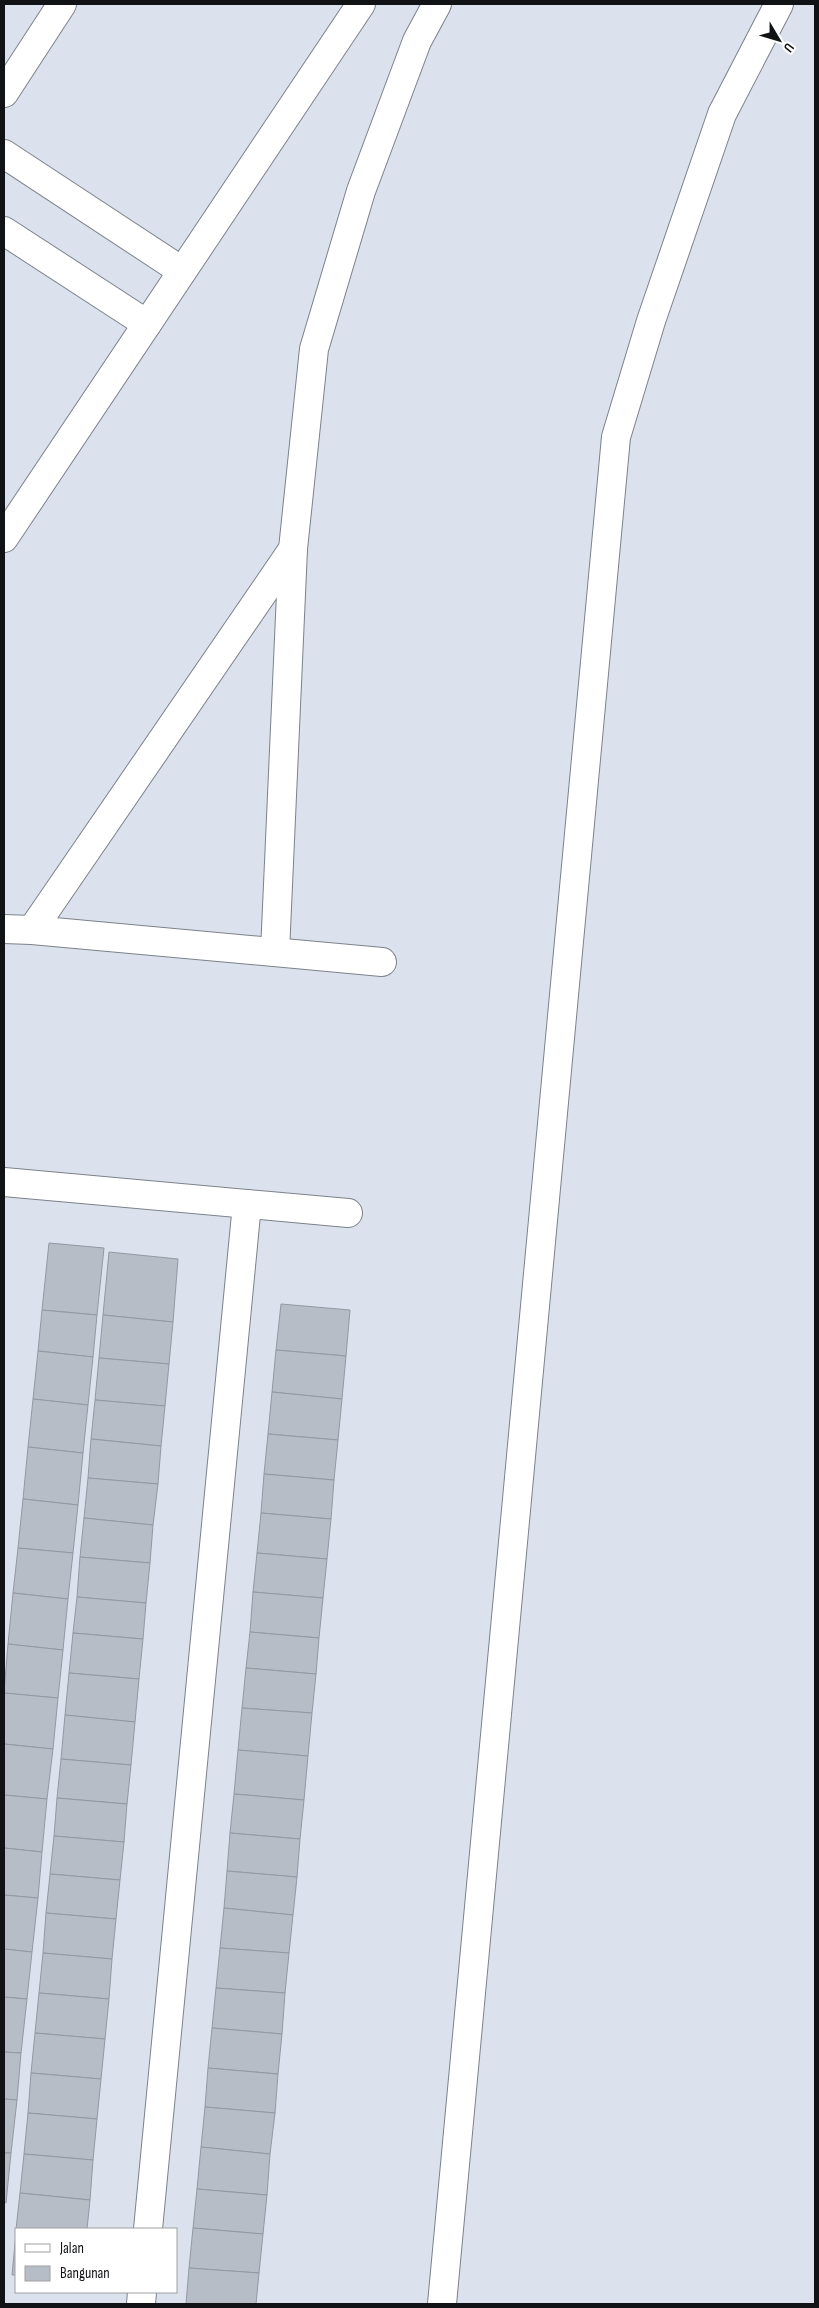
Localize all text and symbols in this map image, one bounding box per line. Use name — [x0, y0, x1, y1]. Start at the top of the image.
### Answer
north arrow — [754, 15, 804, 65]
text: U — [780, 40, 798, 56]
legend — [15, 2228, 178, 2293]
text: Jalan — [59, 2239, 84, 2258]
text: Bangunan — [60, 2264, 110, 2283]

